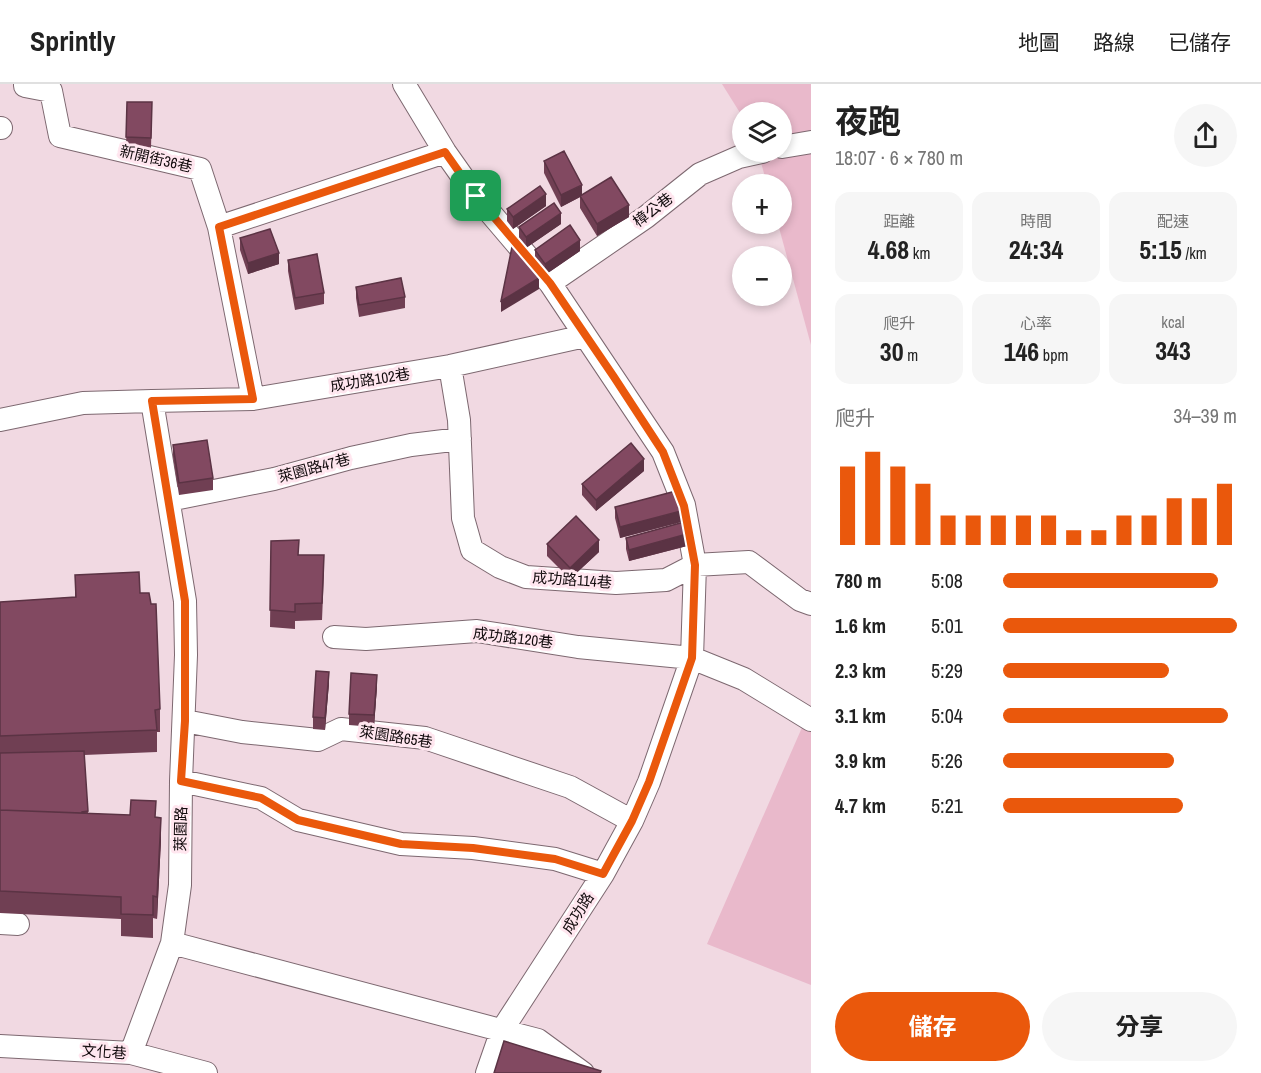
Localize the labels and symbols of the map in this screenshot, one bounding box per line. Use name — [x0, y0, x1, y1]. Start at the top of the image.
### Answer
street label: 新開街36巷 — [118, 140, 194, 177]
pin — [450, 170, 501, 221]
street label: 樟公巷 — [628, 188, 677, 232]
street label: 成功路102巷 — [329, 363, 411, 396]
street label: 萊園路47巷 — [276, 448, 352, 487]
street label: 成功路114巷 — [532, 566, 612, 593]
street label: 成功路120巷 — [472, 622, 554, 653]
street label: 萊園路65巷 — [358, 720, 434, 753]
street label: 萊園路 — [170, 806, 191, 852]
street label: 成功路 — [557, 888, 598, 937]
street label: 文化巷 — [81, 1039, 127, 1064]

